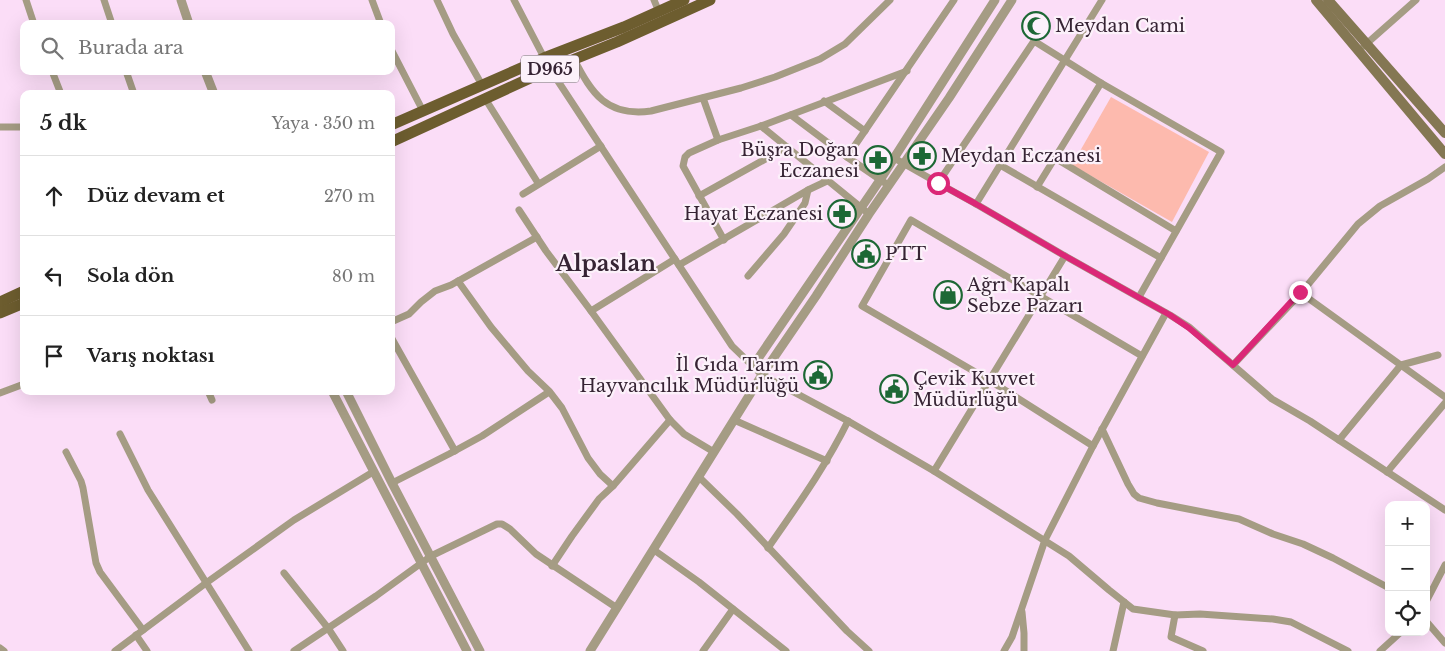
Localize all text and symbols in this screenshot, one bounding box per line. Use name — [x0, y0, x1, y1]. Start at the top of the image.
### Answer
mosque icon: Meydan Cami — [1021, 11, 1051, 41]
place label: Meydan Cami — [1055, 15, 1185, 37]
search box — [20, 20, 395, 75]
icon: search — [38, 34, 66, 62]
text: Burada ara — [78, 36, 184, 59]
road number: D965 — [521, 56, 579, 82]
text: 5 dk — [40, 110, 87, 136]
text: Yaya · 350 m — [272, 113, 375, 133]
place label: Büşra Doğan Eczanesi — [741, 139, 859, 182]
pharmacy icon: Meydan Eczanesi — [907, 141, 937, 171]
pharmacy icon: Büşra Doğan Eczanesi — [863, 145, 893, 175]
place label: Meydan Eczanesi — [941, 145, 1101, 167]
route start — [927, 172, 950, 195]
icon: ahead — [40, 182, 68, 210]
text: Düz devam et — [87, 184, 225, 207]
text: 270 m — [324, 186, 375, 206]
pharmacy icon: Hayat Eczanesi — [827, 199, 857, 229]
place label: Hayat Eczanesi — [684, 203, 823, 225]
public building icon: PTT — [851, 239, 881, 269]
place label: PTT — [885, 243, 927, 265]
district label: Alpaslan — [555, 250, 656, 277]
icon: left — [40, 262, 68, 290]
text: Sola dön — [87, 264, 174, 287]
text: 80 m — [332, 266, 375, 286]
place label: Ağrı Kapalı Sebze Pazarı — [966, 274, 1083, 317]
shop icon: Ağrı Kapalı Sebze Pazarı — [933, 280, 963, 310]
route end — [1289, 281, 1312, 304]
icon: arrive — [40, 342, 68, 370]
text: Varış noktası — [87, 344, 215, 367]
place label: İl Gıda Tarım Hayvancılık Müdürlüğü — [579, 353, 799, 397]
public building icon: İl Gıda Tarım Hayvancılık Müdürlüğü — [803, 360, 833, 390]
place label: Çevik Kuvvet Müdürlüğü — [913, 368, 1035, 411]
public building icon: Çevik Kuvvet Müdürlüğü — [879, 374, 909, 404]
map controls — [1385, 501, 1430, 636]
button: + — [1385, 501, 1430, 546]
button: − — [1385, 546, 1430, 591]
button: locate — [1385, 591, 1430, 636]

